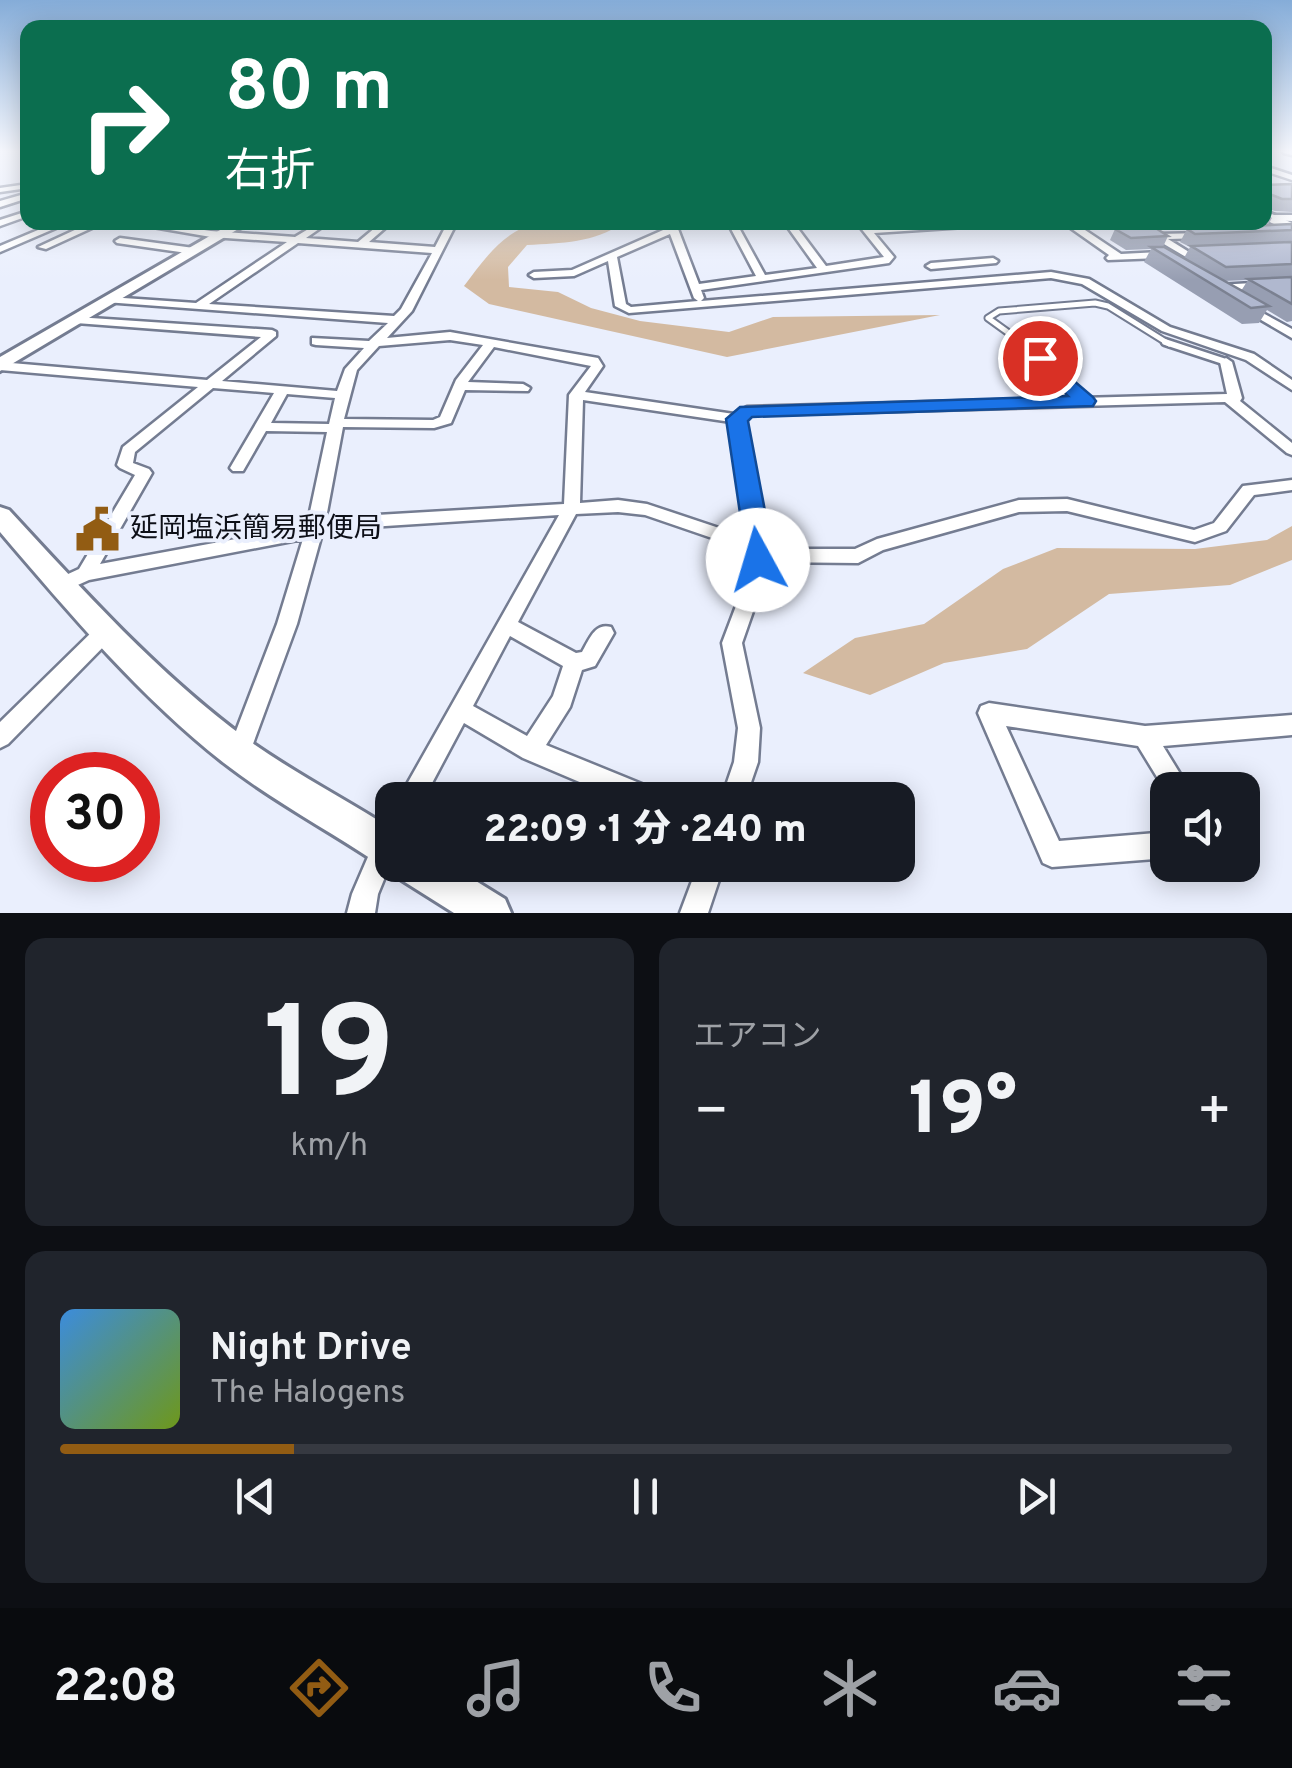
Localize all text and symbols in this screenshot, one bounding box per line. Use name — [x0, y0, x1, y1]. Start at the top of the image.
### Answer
text: 80 m — [225, 46, 393, 135]
icon: right — [60, 60, 190, 190]
text: 右折 — [225, 145, 315, 202]
pin — [998, 316, 1083, 401]
icon: arrive — [1013, 331, 1068, 386]
public building icon: 延岡塩浜簡易郵便局 — [73, 506, 121, 554]
position arrow — [706, 508, 810, 612]
place label: 延岡塩浜簡易郵便局 — [130, 512, 382, 548]
speed limit sign: 30 — [30, 752, 160, 882]
map controls — [1150, 772, 1260, 882]
button: sound — [1150, 772, 1260, 882]
text: 22:09 · 1 分 · 240 m — [483, 807, 807, 856]
text: 19 — [263, 979, 395, 1144]
text: エアコン — [694, 1018, 822, 1058]
text: 19° — [908, 1066, 1017, 1161]
text: − — [694, 1079, 729, 1149]
text: + — [1197, 1079, 1232, 1149]
text: km/h — [290, 1127, 368, 1167]
text: Night Drive — [210, 1325, 412, 1374]
text: The Halogens — [210, 1374, 405, 1414]
icon: previous — [228, 1469, 283, 1524]
icon: pause — [618, 1469, 673, 1524]
icon: next — [1009, 1469, 1064, 1524]
icon: directions — [284, 1653, 354, 1723]
icon: music — [461, 1653, 531, 1723]
icon: phone — [638, 1653, 708, 1723]
icon: climate — [815, 1653, 885, 1723]
icon: car — [992, 1653, 1062, 1723]
icon: filters — [1169, 1653, 1239, 1723]
text: 22:08 — [53, 1660, 177, 1717]

